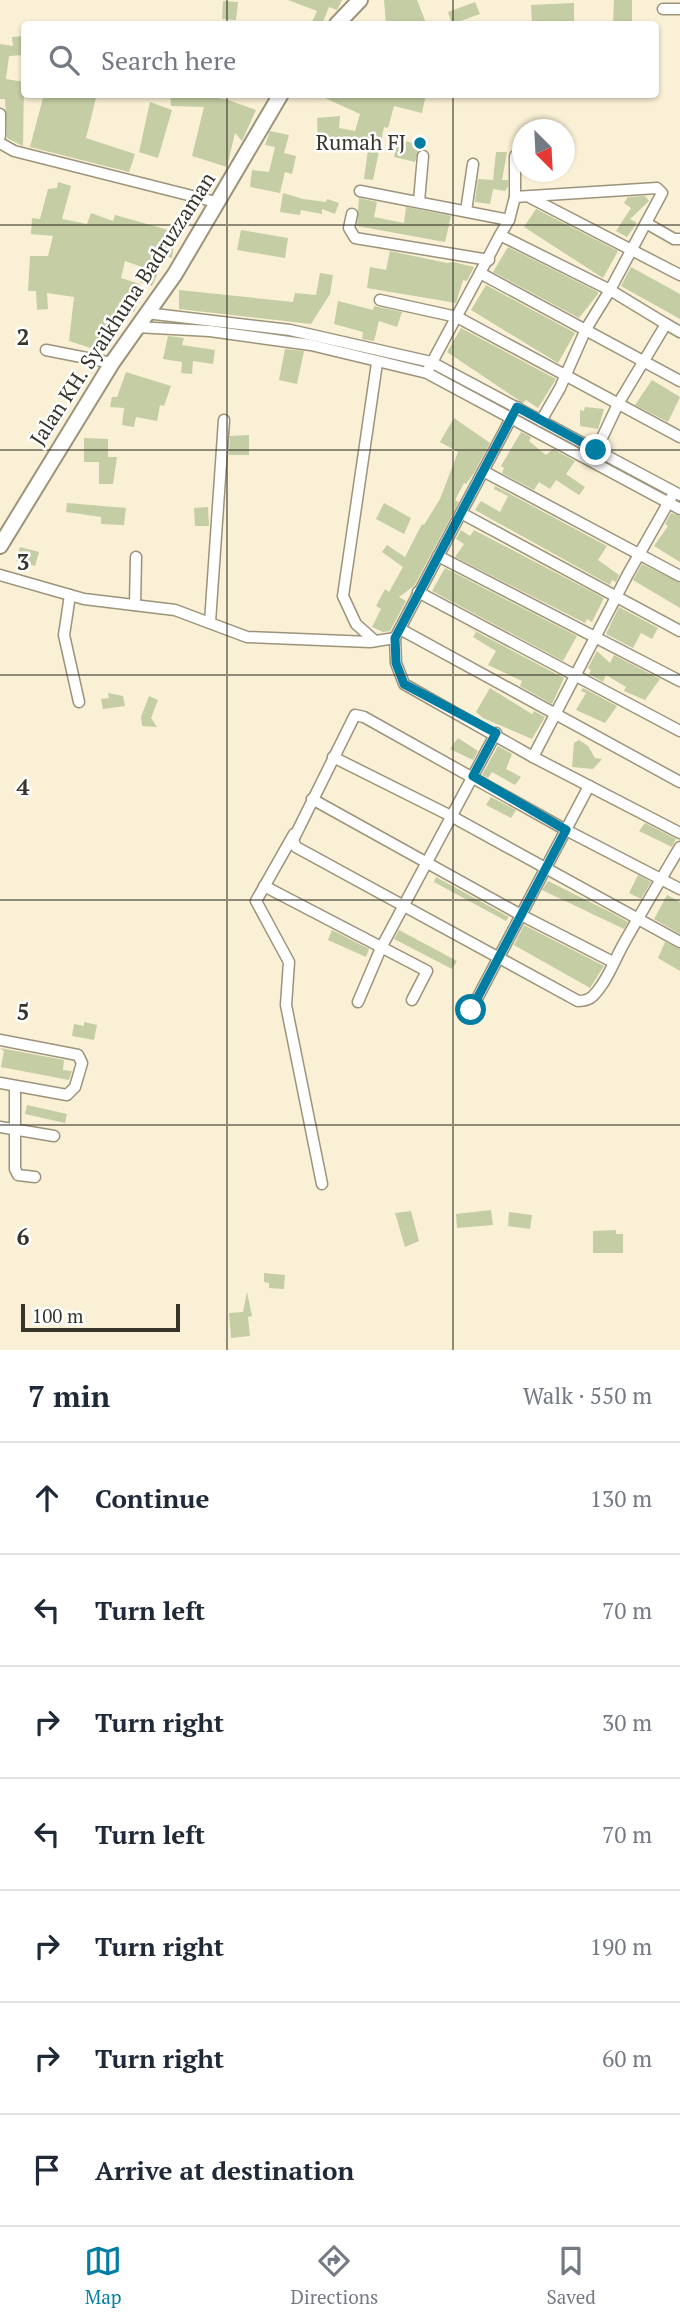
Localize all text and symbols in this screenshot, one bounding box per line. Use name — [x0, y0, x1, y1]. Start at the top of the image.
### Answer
search box — [21, 21, 659, 98]
icon: search — [45, 41, 83, 79]
text: Search here — [101, 43, 236, 77]
north arrow — [512, 119, 575, 182]
place label: Rumah FJ — [316, 128, 406, 156]
marker: Rumah FJ — [412, 135, 428, 151]
street label: Jalan KH. Syaikhuna Badruzzaman — [23, 166, 221, 450]
text: 2 — [17, 321, 30, 352]
route end — [580, 434, 611, 465]
text: 3 — [17, 546, 30, 577]
text: 4 — [17, 771, 30, 802]
route start — [455, 994, 486, 1025]
text: 5 — [17, 996, 30, 1027]
text: 6 — [17, 1221, 30, 1252]
scale bar — [21, 1301, 180, 1333]
text: 100 m — [32, 1303, 83, 1328]
text: 7 min — [28, 1376, 110, 1416]
text: Walk · 550 m — [523, 1380, 652, 1411]
icon: ahead — [28, 1479, 66, 1517]
text: Continue — [95, 1481, 209, 1515]
text: 130 m — [590, 1483, 652, 1514]
icon: left — [28, 1591, 66, 1629]
text: Turn left — [95, 1593, 205, 1627]
text: 70 m — [602, 1595, 652, 1626]
icon: right — [28, 1703, 66, 1741]
text: Turn right — [95, 1705, 224, 1739]
text: 30 m — [602, 1707, 652, 1738]
icon: left — [28, 1815, 66, 1853]
text: Turn left — [95, 1817, 205, 1851]
text: 70 m — [602, 1819, 652, 1850]
icon: right — [28, 1927, 66, 1965]
text: Turn right — [95, 1929, 224, 1963]
text: 190 m — [590, 1931, 652, 1962]
icon: right — [28, 2039, 66, 2077]
text: Turn right — [95, 2041, 224, 2075]
text: 60 m — [602, 2043, 652, 2074]
icon: arrive — [28, 2151, 66, 2189]
text: Arrive at destination — [95, 2153, 354, 2187]
tab: Map — [84, 2242, 122, 2309]
tab: Directions — [291, 2242, 378, 2309]
tab: Saved — [547, 2242, 596, 2309]

